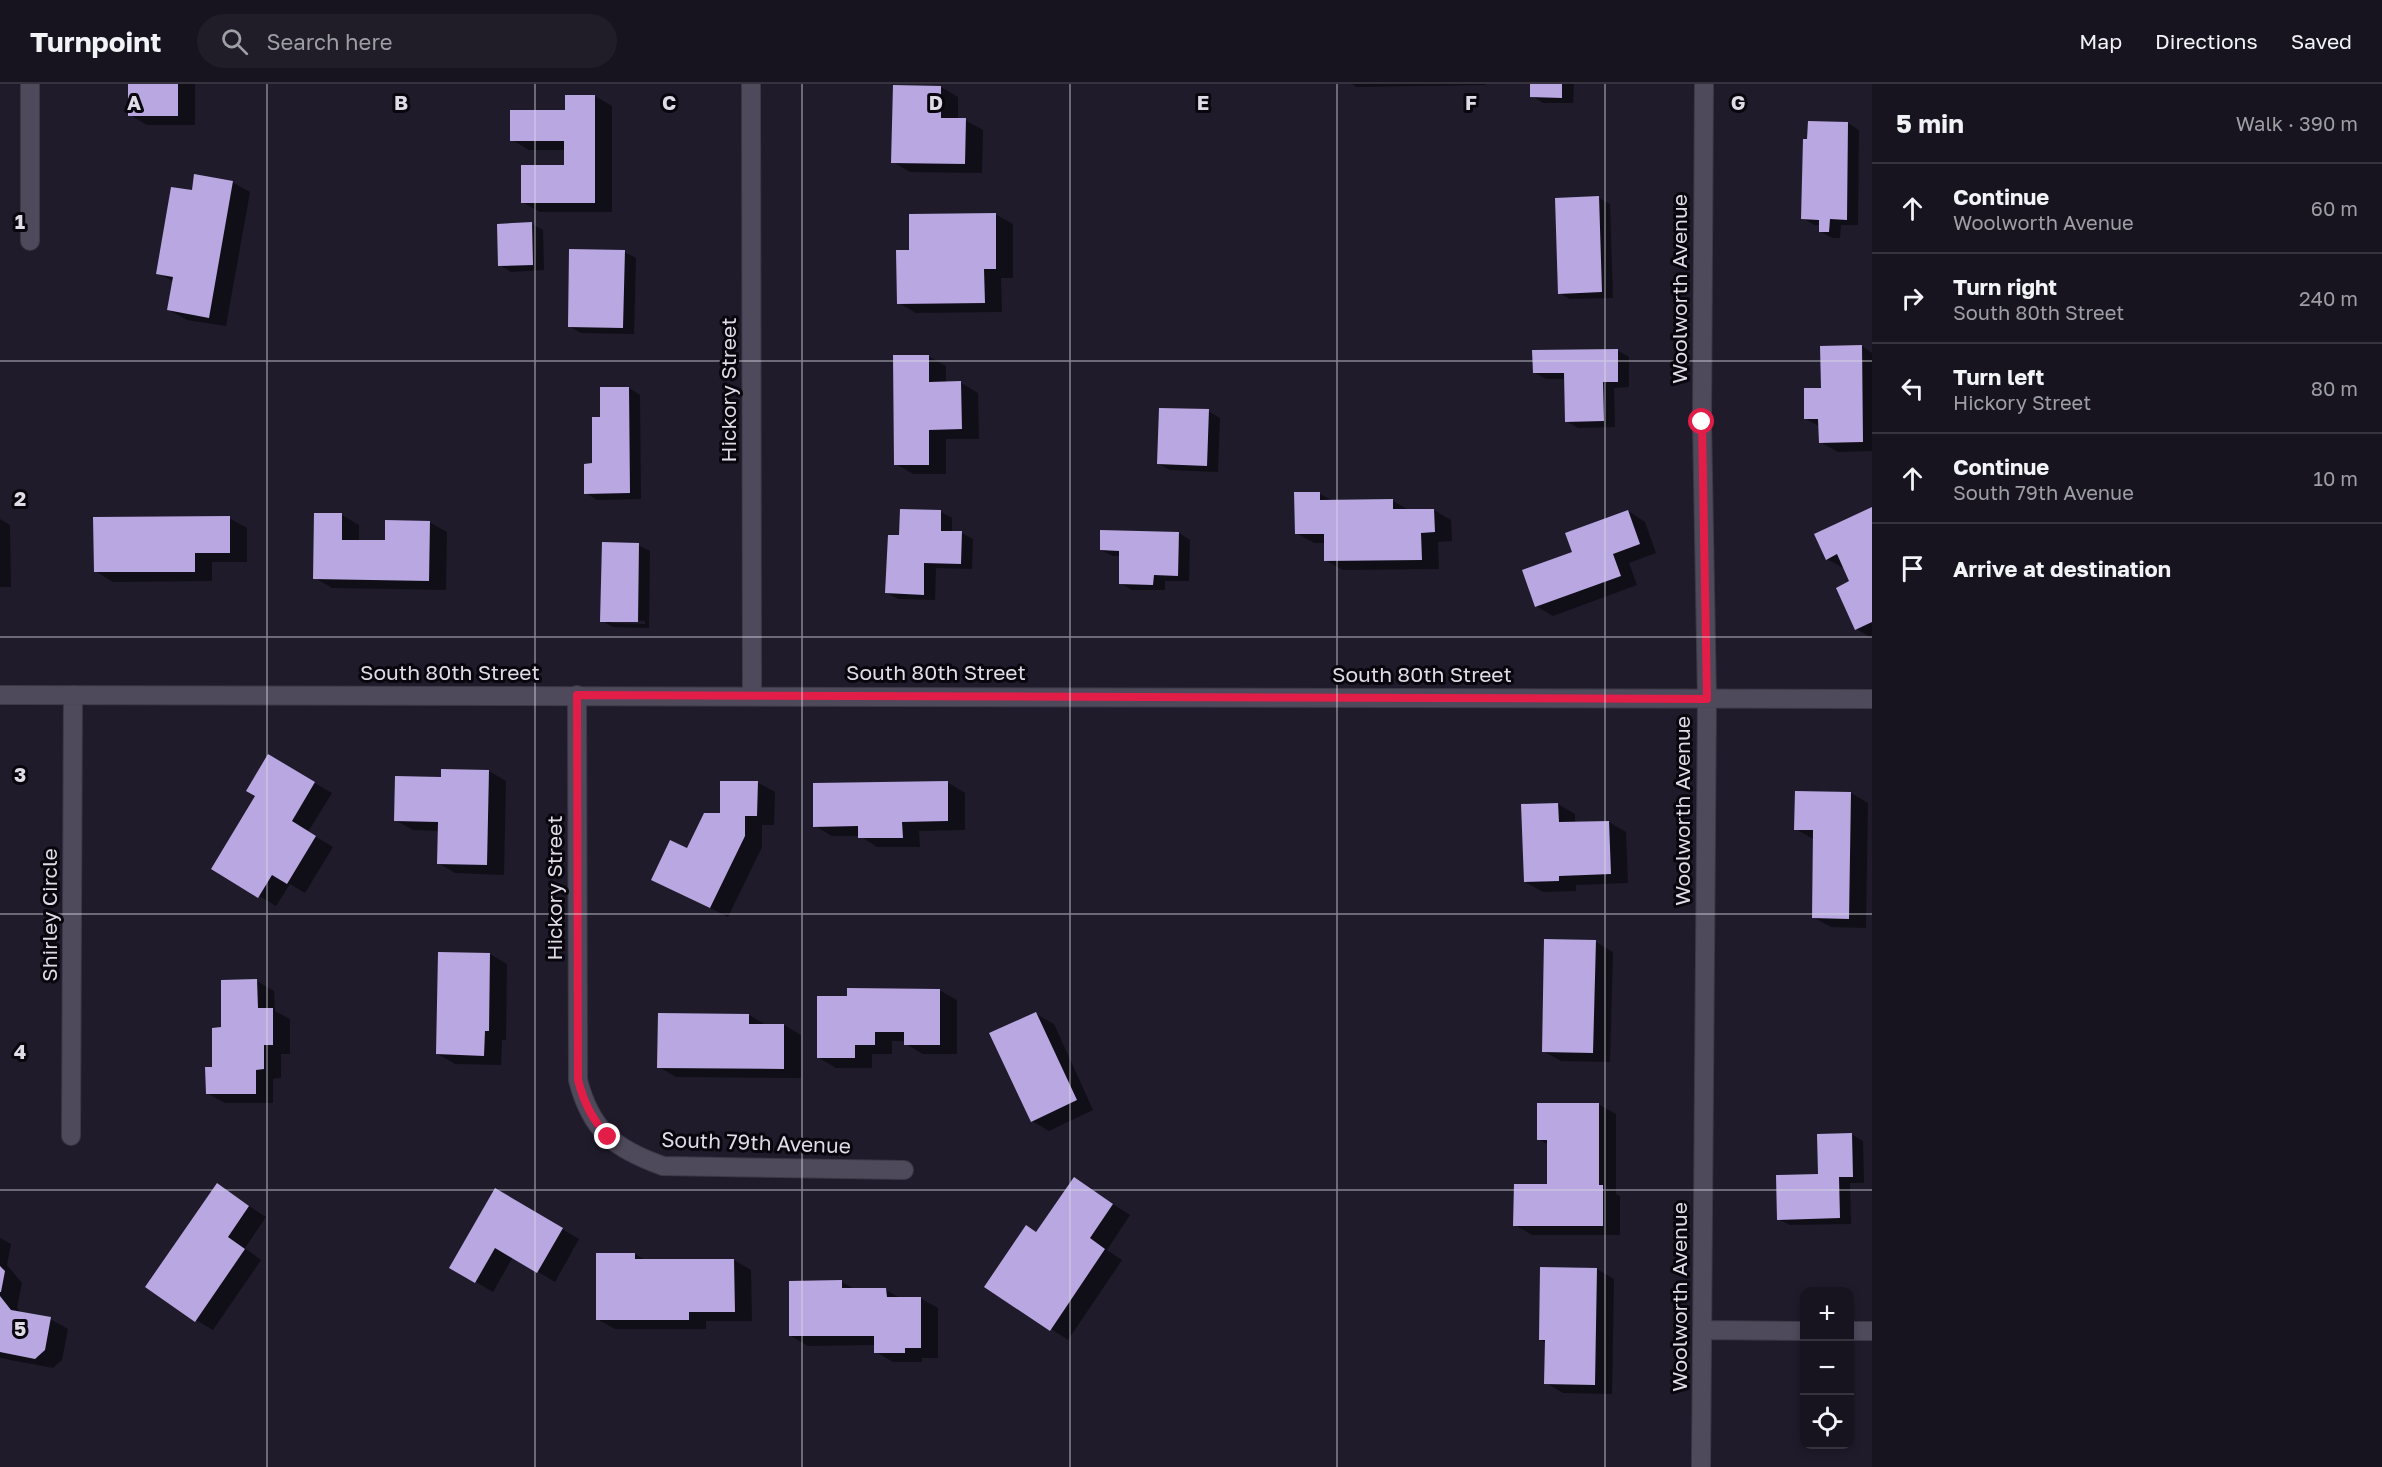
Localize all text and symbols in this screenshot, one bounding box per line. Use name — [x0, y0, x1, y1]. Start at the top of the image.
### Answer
search box — [197, 14, 617, 68]
text: Turnpoint — [30, 25, 161, 58]
icon: search — [218, 25, 251, 58]
text: Search here — [266, 28, 393, 55]
text: Map — [2079, 28, 2122, 54]
text: Directions — [2155, 28, 2258, 54]
text: Saved — [2291, 28, 2352, 54]
text: A — [127, 90, 141, 114]
text: B — [394, 90, 408, 114]
text: C — [662, 90, 676, 114]
text: D — [929, 90, 943, 114]
text: E — [1197, 90, 1209, 114]
text: F — [1465, 90, 1477, 114]
text: G — [1731, 90, 1745, 114]
text: 5 min — [1896, 108, 1964, 139]
text: Walk · 390 m — [2236, 111, 2358, 135]
text: Continue — [1953, 183, 2049, 210]
icon: ahead — [1896, 192, 1929, 225]
street label: Woolworth Avenue — [1666, 194, 1692, 384]
text: 60 m — [2311, 196, 2358, 220]
text: 1 — [15, 209, 25, 233]
text: Woolworth Avenue — [1953, 210, 2134, 234]
text: Turn right — [1953, 273, 2057, 300]
icon: right — [1896, 282, 1929, 315]
text: 240 m — [2299, 286, 2358, 310]
text: South 80th Street — [1953, 300, 2124, 324]
street label: Hickory Street — [715, 317, 741, 463]
text: Turn left — [1953, 363, 2044, 390]
icon: left — [1896, 372, 1929, 405]
text: 80 m — [2311, 376, 2358, 400]
text: Hickory Street — [1953, 390, 2091, 414]
route start — [1688, 408, 1714, 434]
text: Continue — [1953, 453, 2049, 480]
icon: ahead — [1896, 462, 1929, 495]
text: 10 m — [2313, 466, 2358, 490]
text: South 79th Avenue — [1953, 480, 2134, 504]
text: 2 — [14, 486, 26, 510]
icon: arrive — [1896, 552, 1929, 585]
text: Arrive at destination — [1953, 555, 2171, 582]
street label: South 80th Street — [360, 659, 540, 685]
street label: South 80th Street — [846, 659, 1026, 685]
street label: South 80th Street — [1332, 661, 1512, 687]
street label: Woolworth Avenue — [1669, 716, 1695, 906]
text: 3 — [14, 762, 26, 786]
street label: Hickory Street — [541, 815, 567, 961]
street label: Shirley Circle — [36, 848, 62, 982]
text: 4 — [14, 1039, 26, 1063]
route end — [594, 1123, 620, 1149]
street label: South 79th Avenue — [661, 1126, 851, 1158]
street label: Woolworth Avenue — [1666, 1202, 1692, 1392]
map controls — [1800, 1287, 1854, 1449]
button: + — [1800, 1287, 1854, 1341]
text: 5 — [14, 1316, 26, 1340]
button: − — [1800, 1341, 1854, 1395]
button: locate — [1800, 1395, 1854, 1449]

